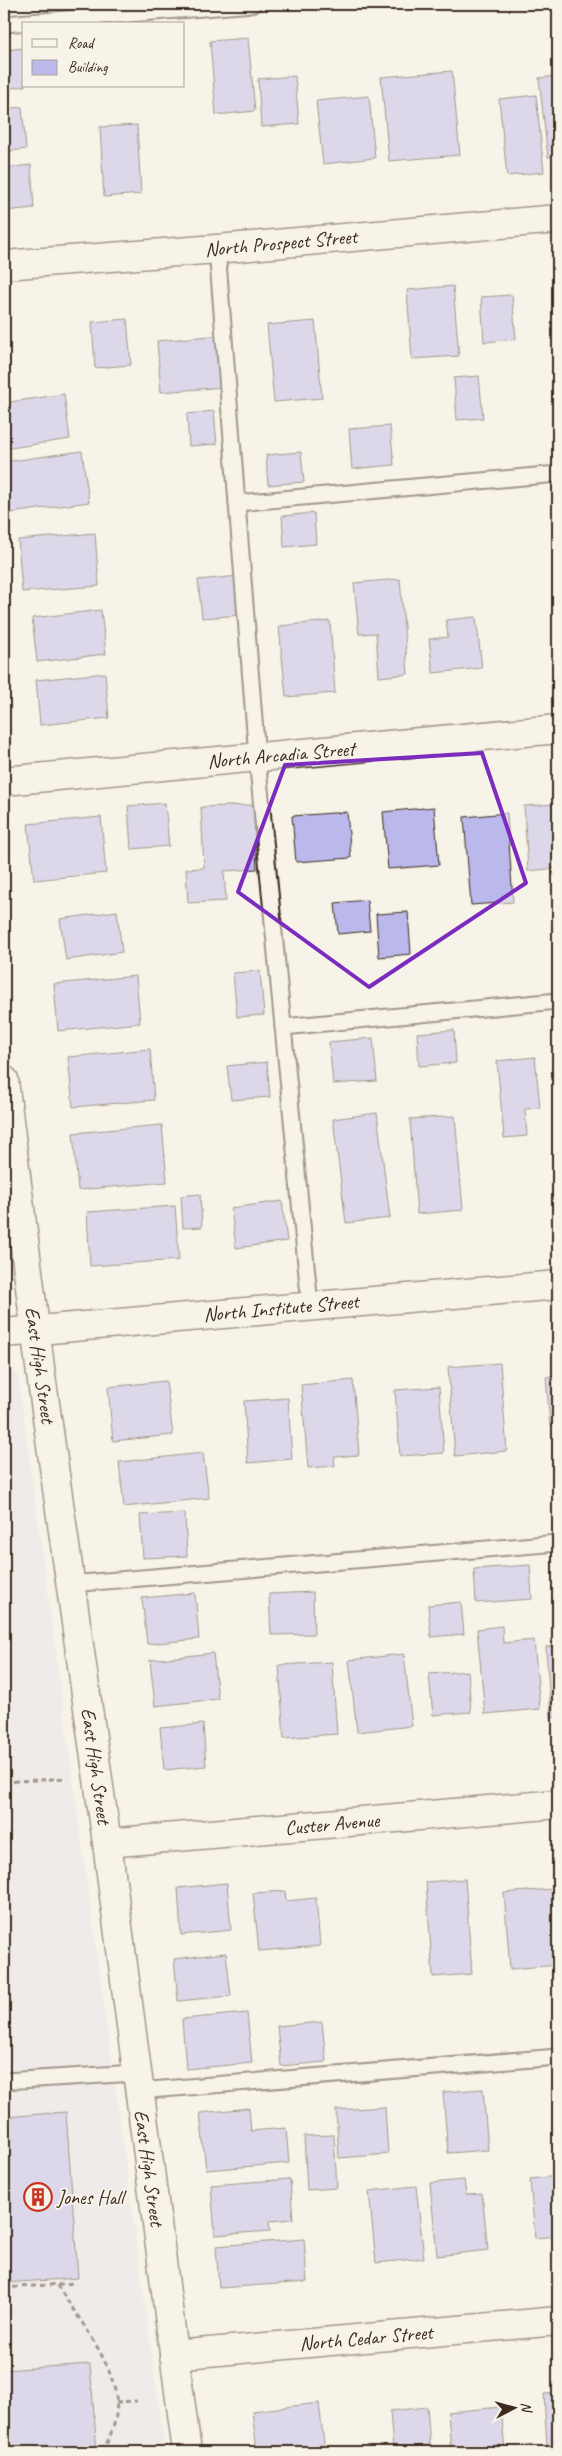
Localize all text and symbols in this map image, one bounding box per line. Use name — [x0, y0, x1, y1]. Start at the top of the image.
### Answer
legend — [22, 22, 185, 88]
text: Road — [68, 34, 95, 53]
text: Building — [68, 58, 108, 77]
street label: North Prospect Street — [204, 224, 361, 262]
street label: North Arcadia Street — [206, 736, 359, 774]
street label: North Institute Street — [202, 1289, 362, 1327]
street label: East High Street — [19, 1305, 61, 1427]
street label: East High Street — [75, 1706, 117, 1828]
street label: Custer Avenue — [284, 1807, 382, 1841]
street label: East High Street — [128, 2108, 170, 2230]
building icon: Jones Hall — [23, 2182, 53, 2212]
place label: Jones Hall — [56, 2185, 127, 2210]
street label: North Cedar Street — [298, 2320, 436, 2356]
north arrow — [490, 2384, 540, 2434]
text: N — [518, 2401, 536, 2414]

